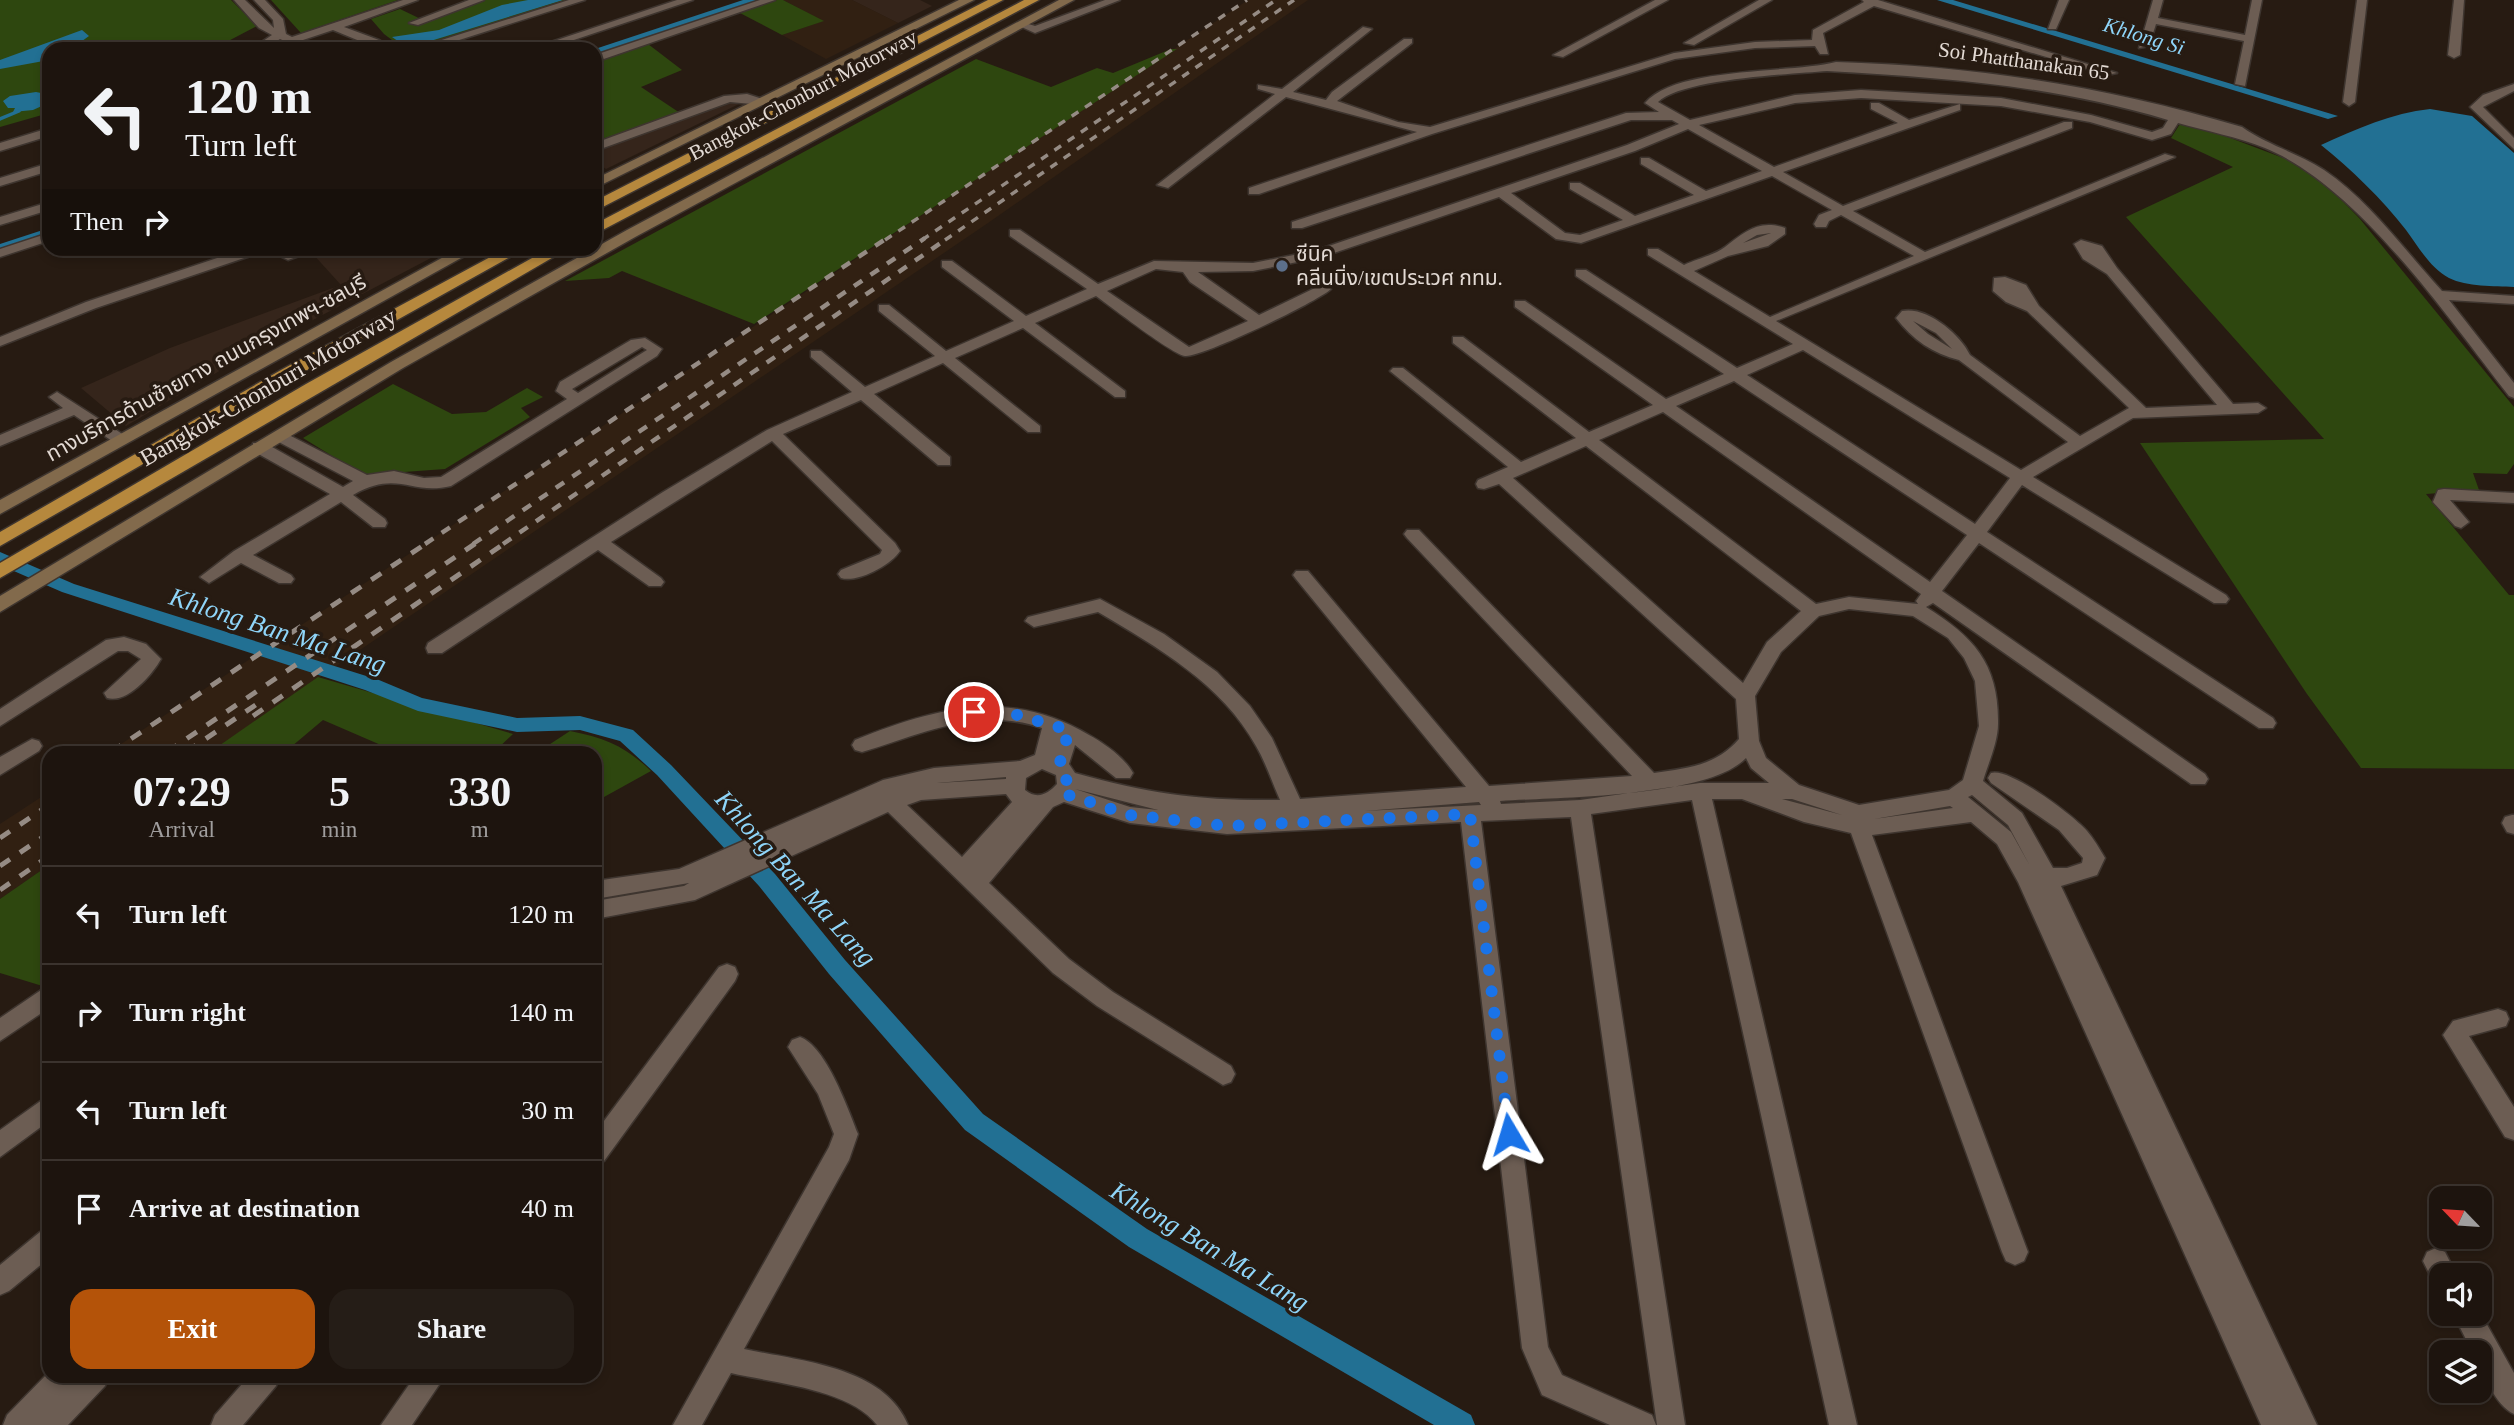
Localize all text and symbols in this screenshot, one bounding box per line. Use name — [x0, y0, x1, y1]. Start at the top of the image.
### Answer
water label: Khlong Si — [2100, 12, 2188, 60]
street label: Bangkok-Chonburi Motorway — [685, 24, 922, 165]
street label: Soi Phatthanakan 65 — [1937, 37, 2111, 85]
text: 120 m — [185, 69, 312, 124]
icon: left — [70, 70, 161, 161]
text: Turn left — [185, 127, 297, 163]
icon: right — [137, 203, 175, 241]
text: Then — [70, 207, 123, 236]
place label: ซีนิค คลีนนิ่ง/เขตประเวศ กทม. — [1296, 242, 1503, 290]
marker: ซีนิค คลีนนิ่ง/เขตประเวศ กทม. — [1274, 258, 1290, 274]
street label: ทางบริการด้านซ้ายทาง ถนนกรุงเทพฯ-ชลบุรี — [42, 270, 371, 467]
street label: Bangkok-Chonburi Motorway — [135, 303, 401, 471]
water label: Khlong Ban Ma Lang — [165, 581, 390, 679]
pin — [944, 682, 1004, 742]
icon: arrive — [955, 693, 993, 731]
text: 07:29 — [133, 769, 231, 815]
text: 5 — [329, 769, 350, 815]
text: 330 — [448, 769, 511, 815]
water label: Khlong Ban Ma Lang — [709, 784, 882, 972]
text: Arrival — [149, 817, 215, 842]
text: min — [322, 817, 357, 842]
text: m — [471, 817, 489, 842]
icon: left — [70, 896, 108, 934]
text: Turn left — [129, 900, 227, 929]
text: 120 m — [508, 900, 574, 929]
icon: right — [70, 994, 108, 1032]
text: Turn right — [129, 998, 246, 1027]
text: 140 m — [508, 998, 574, 1027]
icon: left — [70, 1092, 108, 1130]
text: Turn left — [129, 1096, 227, 1125]
text: 30 m — [521, 1096, 574, 1125]
position arrow — [1472, 1097, 1546, 1171]
water label: Khlong Ban Ma Lang — [1105, 1175, 1314, 1317]
north arrow — [2429, 1186, 2492, 1250]
map controls — [2429, 1186, 2492, 1403]
icon: arrive — [70, 1190, 108, 1228]
text: Arrive at destination — [129, 1194, 360, 1223]
text: 40 m — [521, 1194, 574, 1223]
button: sound — [2429, 1263, 2492, 1326]
button: Exit — [70, 1289, 315, 1369]
button: Share — [329, 1289, 574, 1369]
button: layers — [2429, 1340, 2492, 1403]

